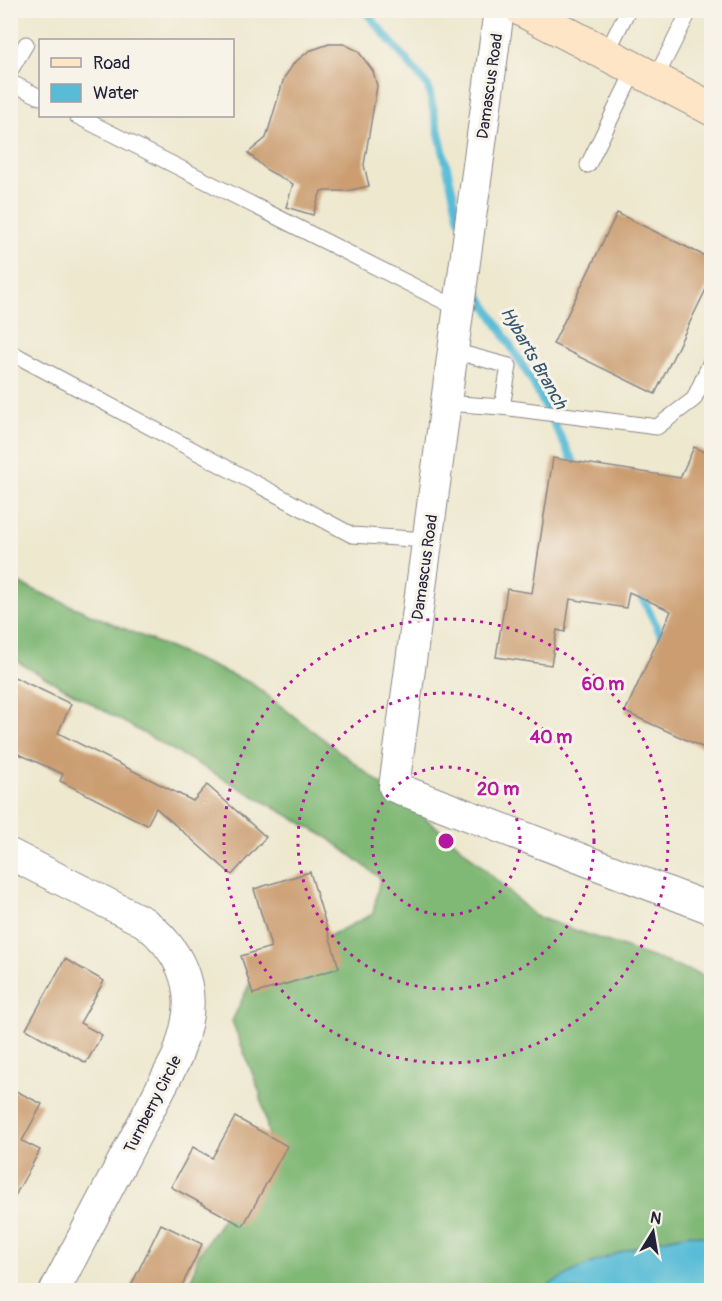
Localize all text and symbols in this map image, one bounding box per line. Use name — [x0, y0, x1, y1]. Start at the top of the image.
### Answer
street label: Damascus Road — [473, 32, 507, 140]
legend — [39, 39, 234, 117]
text: Road — [93, 52, 130, 75]
text: Water — [93, 82, 139, 105]
water label: Hybarts Branch — [495, 303, 573, 415]
street label: Damascus Road — [408, 513, 442, 621]
text: 60 m — [582, 673, 624, 696]
text: 40 m — [530, 726, 572, 749]
text: 20 m — [477, 778, 519, 801]
centre of rings — [436, 831, 456, 851]
street label: Turnberry Circle — [120, 1052, 186, 1157]
north arrow — [623, 1202, 683, 1262]
text: N — [648, 1207, 663, 1229]

